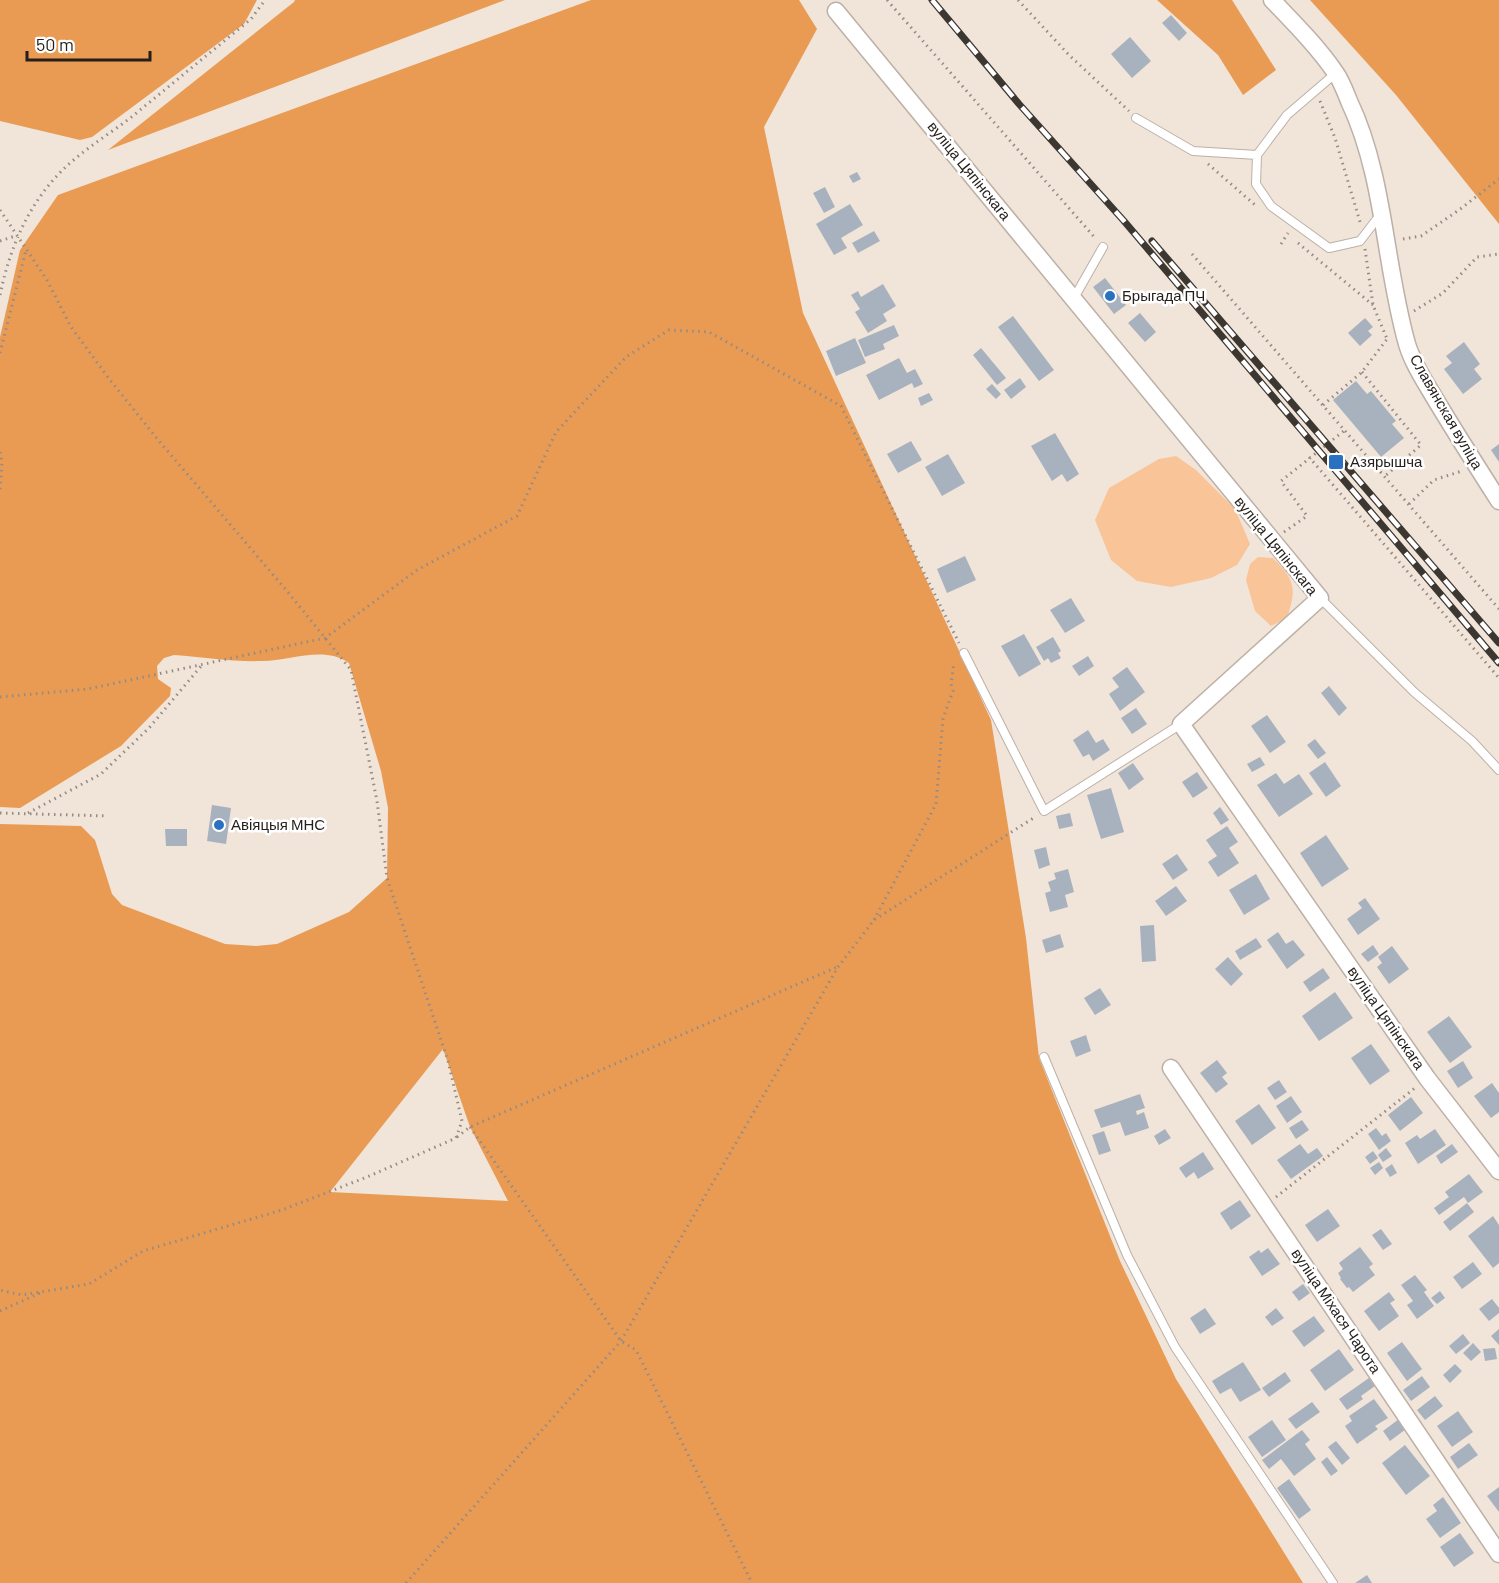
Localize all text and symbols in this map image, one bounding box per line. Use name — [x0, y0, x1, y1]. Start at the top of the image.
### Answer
scale bar — [27, 24, 150, 62]
text: 50 m — [36, 33, 74, 55]
street label: вуліца Цяпінскага — [924, 117, 1016, 224]
place label: Брыгада ПЧ — [1122, 286, 1205, 304]
marker: Брыгада ПЧ — [1103, 289, 1117, 303]
street label: Славянская вуліца — [1407, 351, 1487, 473]
place label: Азярышча — [1350, 452, 1423, 470]
marker: Азярышча — [1327, 453, 1345, 471]
street label: вуліца Цяпінскага — [1231, 492, 1323, 599]
place label: Авіяцыя МНС — [231, 815, 325, 833]
marker: Авіяцыя МНС — [212, 818, 226, 832]
street label: вуліца Цяпінскага — [1344, 962, 1430, 1073]
street label: вуліца Міхася Чарота — [1288, 1245, 1386, 1377]

